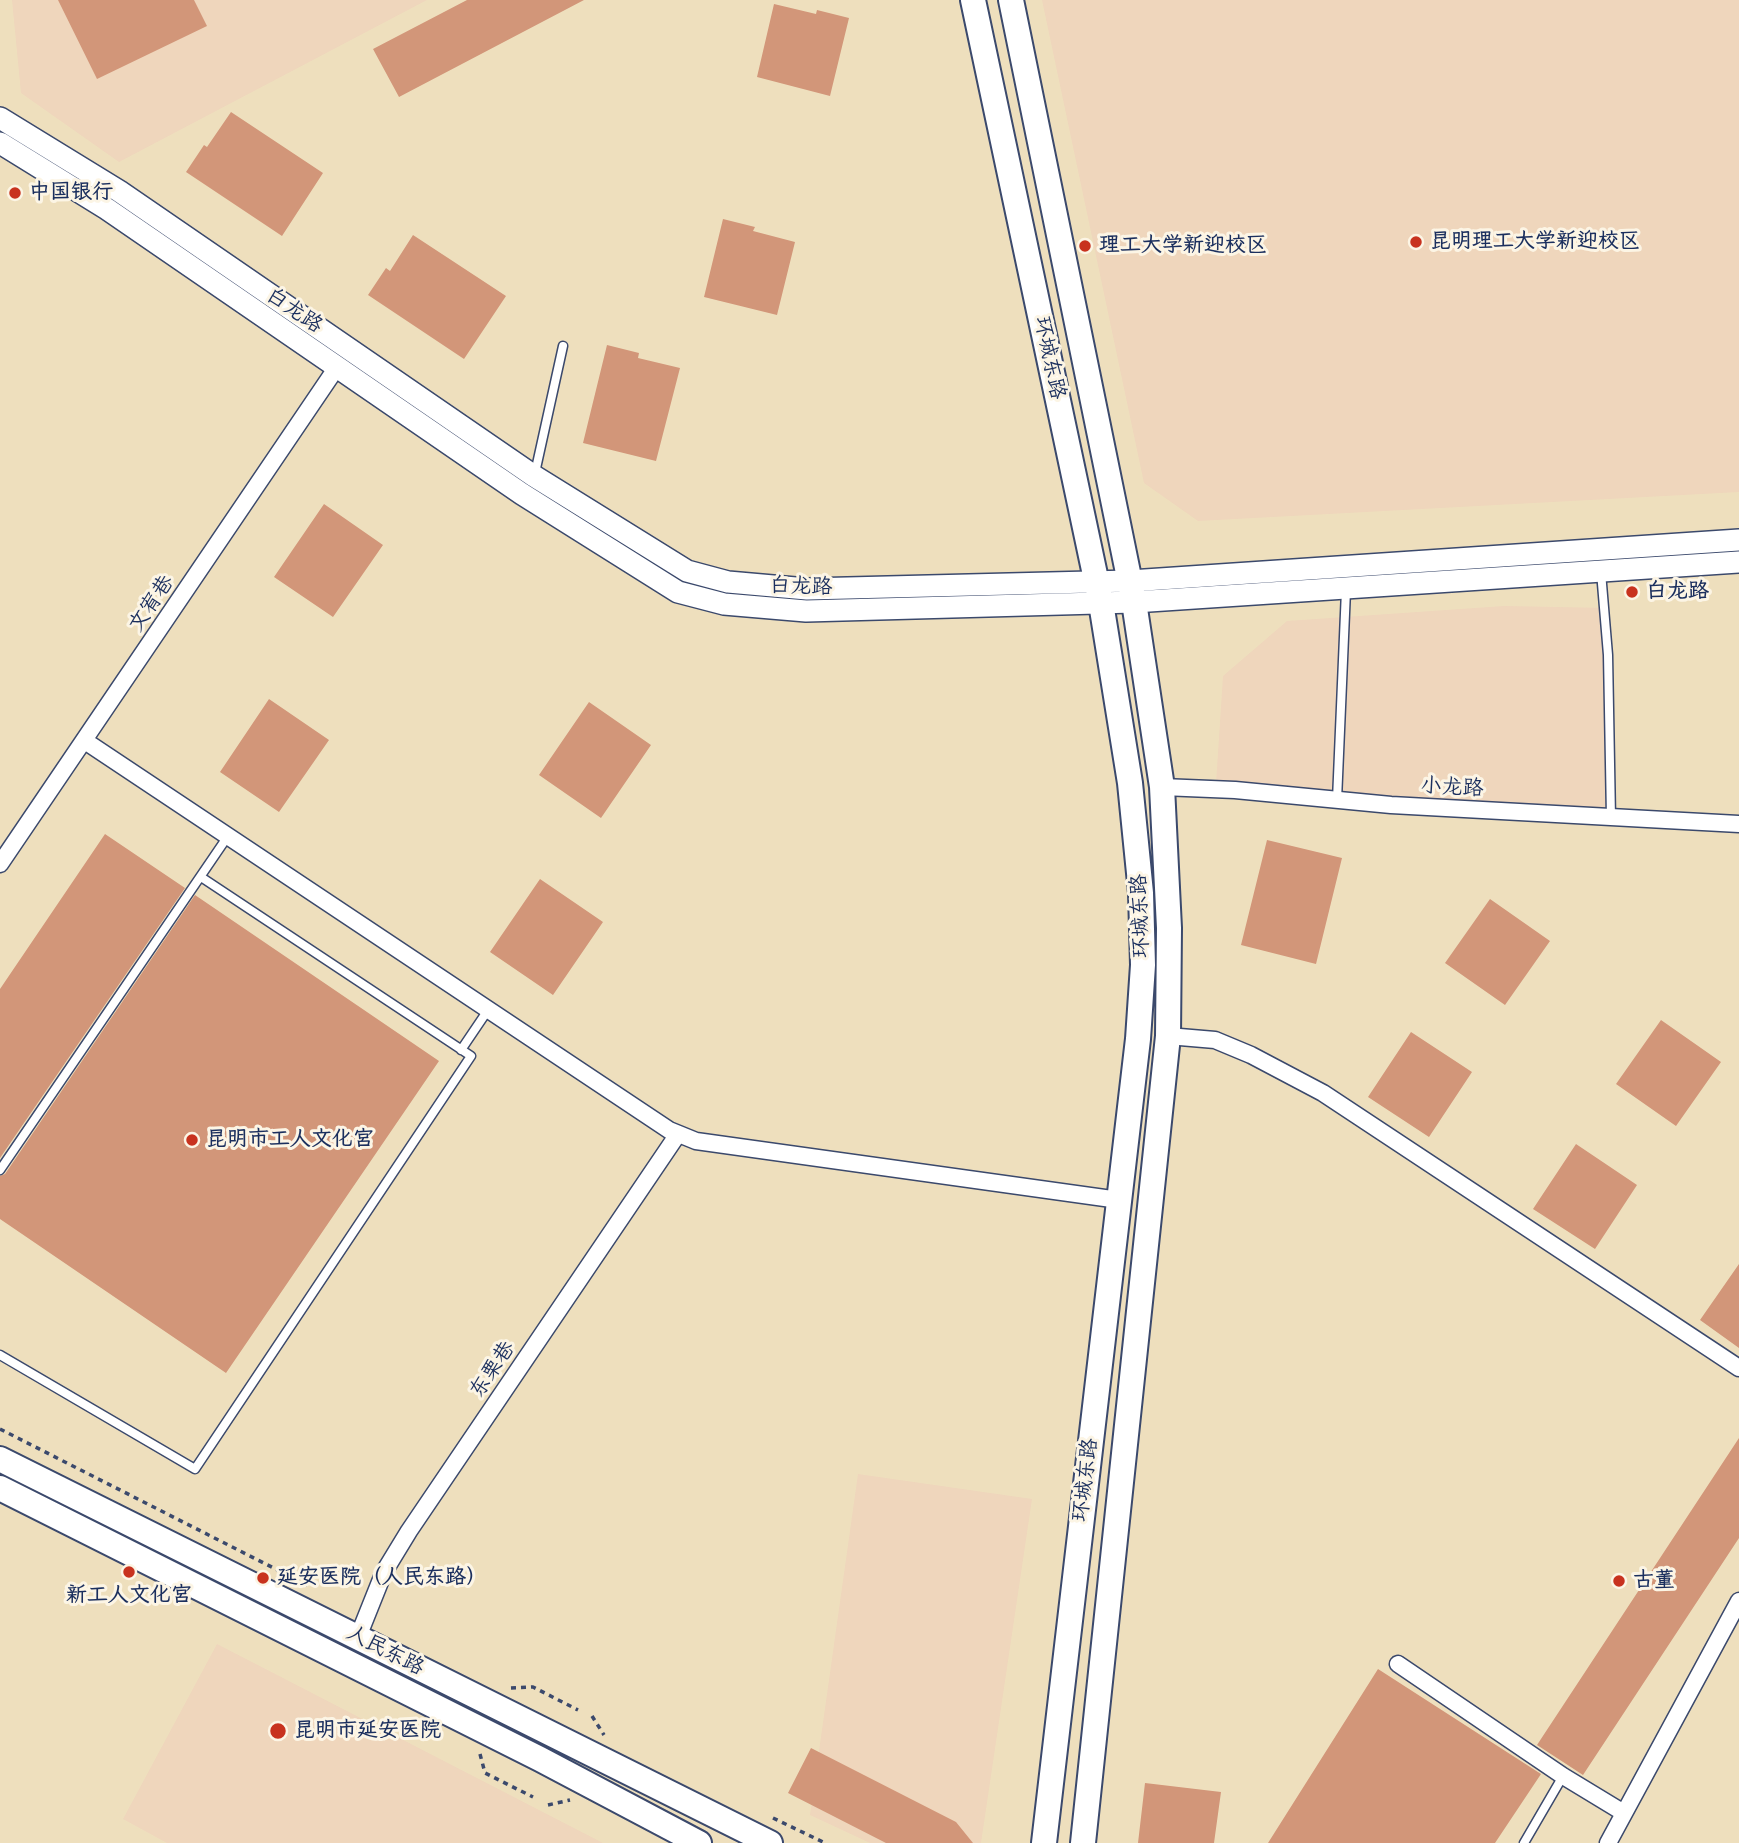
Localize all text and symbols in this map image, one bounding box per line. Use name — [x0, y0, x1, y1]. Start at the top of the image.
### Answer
place label: 中国银行 — [29, 180, 113, 206]
marker: 中国银行 — [7, 185, 23, 201]
place label: 昆明理工大学新迎校区 — [1430, 229, 1640, 255]
place label: 理工大学新迎校区 — [1099, 233, 1267, 259]
marker: 昆明理工大学新迎校区 — [1408, 234, 1424, 250]
marker: 理工大学新迎校区 — [1077, 238, 1093, 254]
street label: 白龙路 — [261, 283, 327, 339]
street label: 环城东路 — [1028, 314, 1070, 402]
street label: 文宥巷 — [124, 571, 180, 637]
street label: 白龙路 — [769, 573, 833, 601]
place label: 白龙路 — [1646, 579, 1709, 605]
marker: 白龙路 — [1624, 584, 1640, 600]
street label: 小龙路 — [1420, 774, 1484, 802]
street label: 环城东路 — [1127, 874, 1155, 958]
place label: 昆明市工人文化宫 — [206, 1127, 374, 1153]
marker: 昆明市工人文化宫 — [184, 1132, 200, 1148]
street label: 东栗巷 — [465, 1337, 521, 1403]
street label: 环城东路 — [1068, 1437, 1104, 1523]
marker: 新工人文化宫 — [121, 1564, 137, 1580]
place label: 延安医院（人民东路） — [277, 1565, 487, 1591]
place label: 古董 — [1633, 1568, 1675, 1594]
marker: 延安医院（人民东路） — [255, 1570, 271, 1586]
marker: 古董 — [1611, 1573, 1627, 1589]
place label: 新工人文化宫 — [66, 1583, 192, 1609]
street label: 人民东路 — [342, 1621, 428, 1681]
place label: 昆明市延安医院 — [294, 1718, 441, 1744]
marker: 昆明市延安医院 — [268, 1721, 288, 1741]

